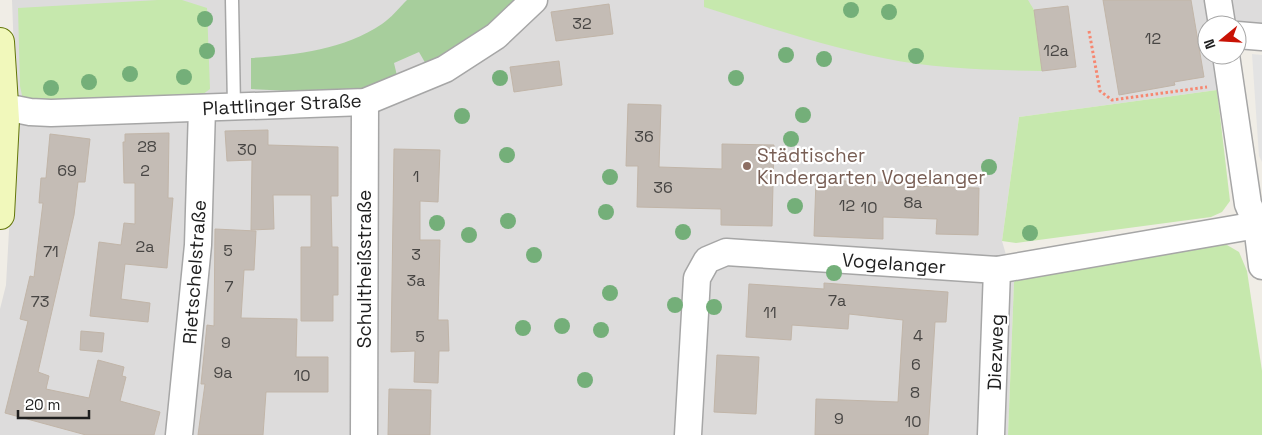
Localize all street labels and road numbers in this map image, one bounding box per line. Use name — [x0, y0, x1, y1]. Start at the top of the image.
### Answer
street label: Plattlinger Straße — [202, 88, 362, 121]
street label: Schultheißstraße — [352, 190, 377, 348]
street label: Rietschelstraße — [177, 199, 212, 345]
street label: Vogelanger — [841, 247, 947, 280]
street label: Diezweg — [982, 313, 1009, 391]

